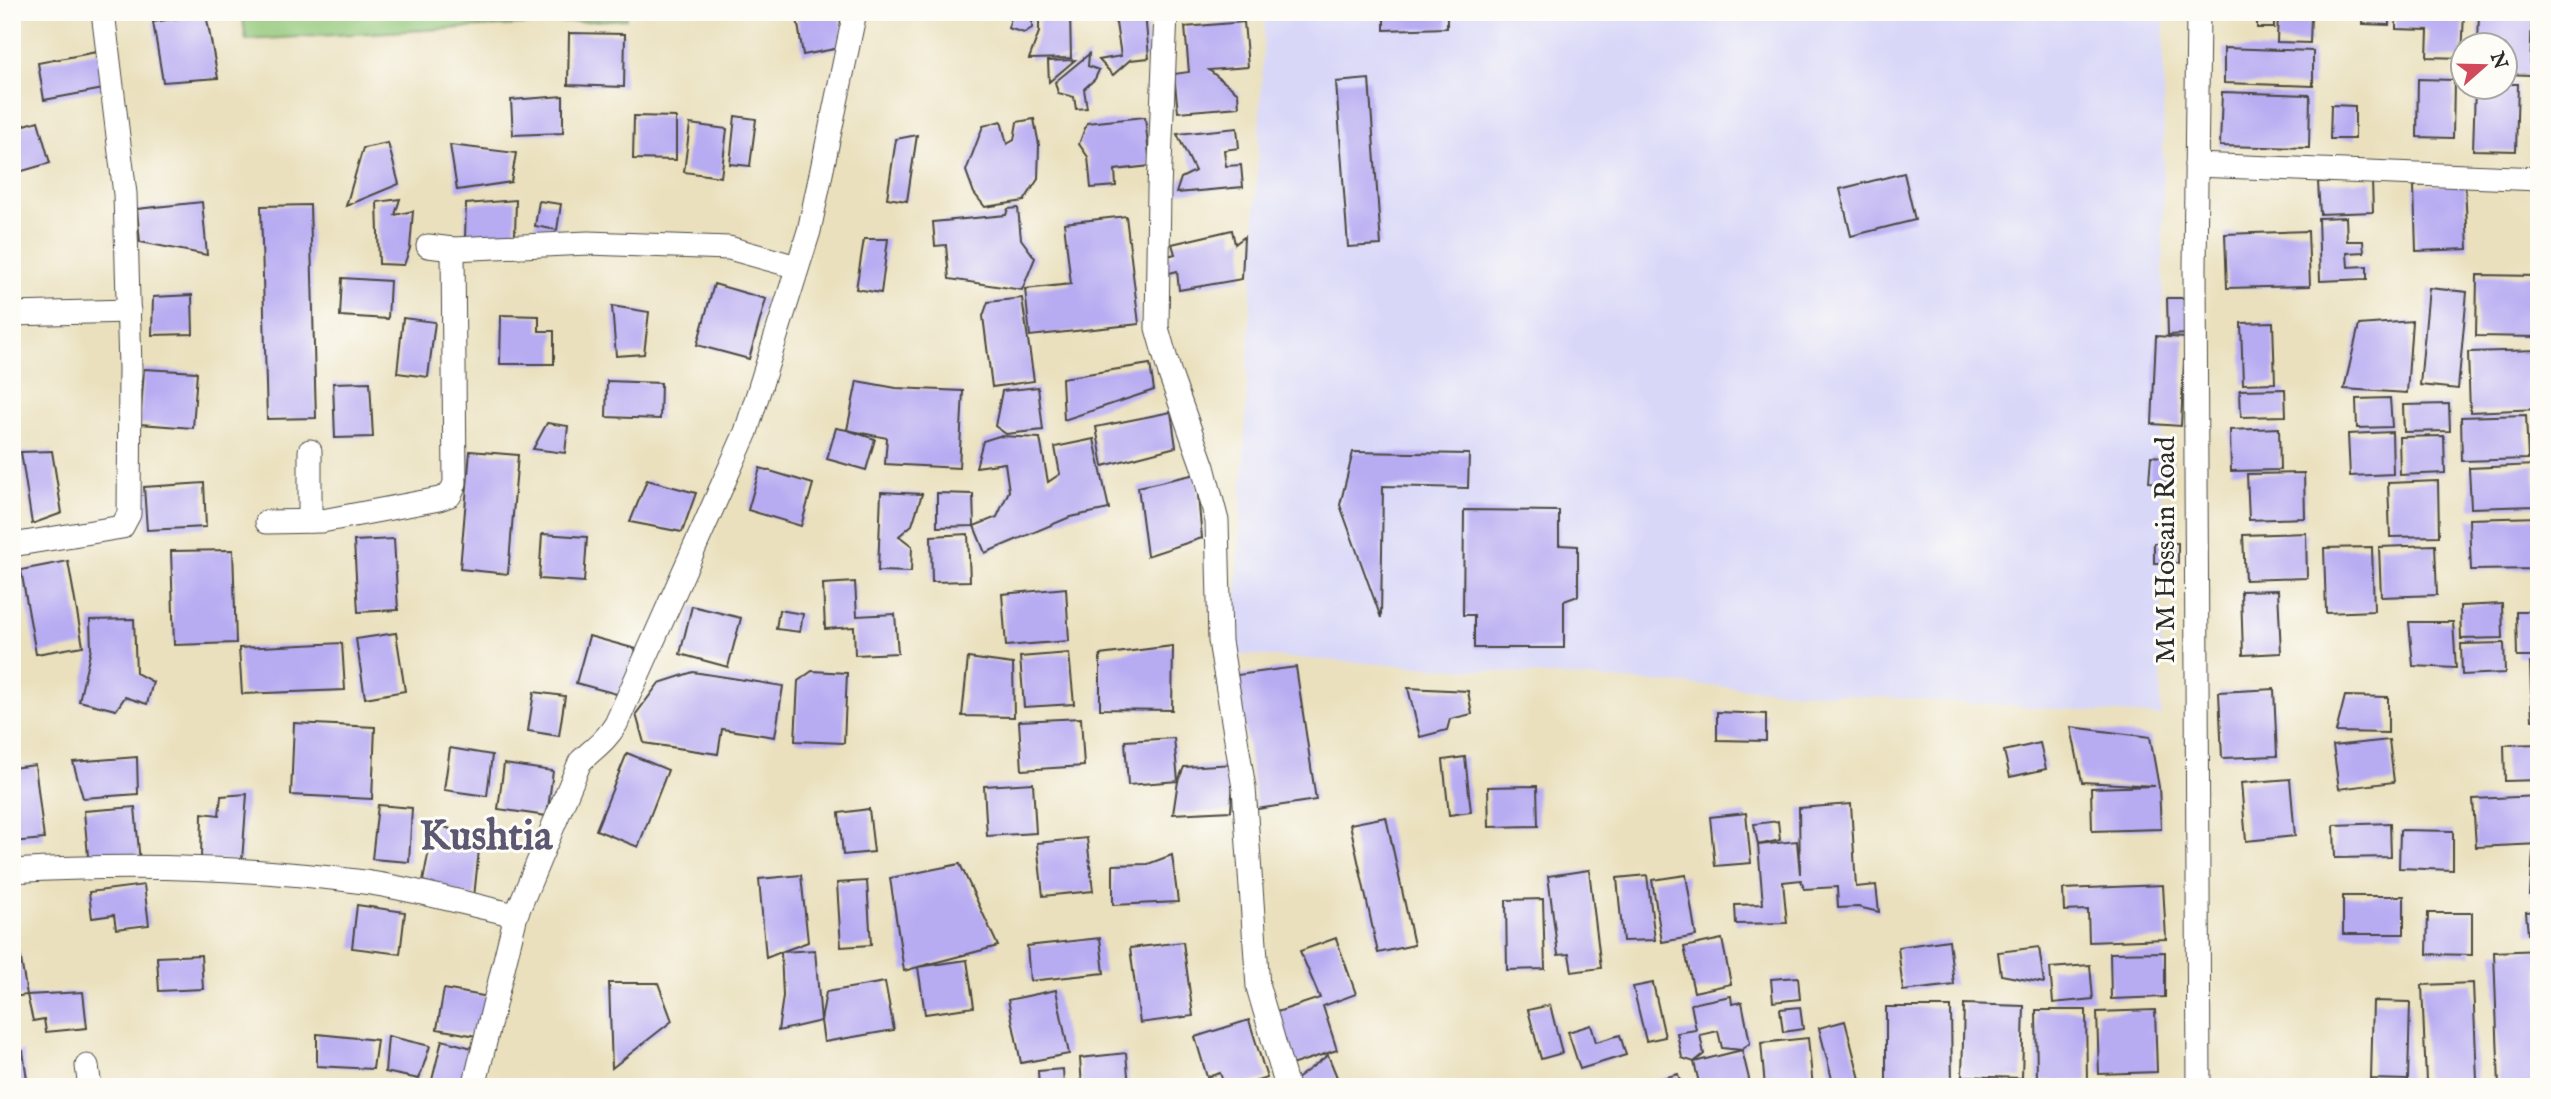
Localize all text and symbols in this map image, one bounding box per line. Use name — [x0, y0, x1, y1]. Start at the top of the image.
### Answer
north arrow — [2450, 32, 2520, 102]
text: N — [2484, 48, 2512, 73]
street label: M M Hossain Road — [2149, 436, 2184, 664]
district label: Kushtia — [420, 811, 553, 864]

